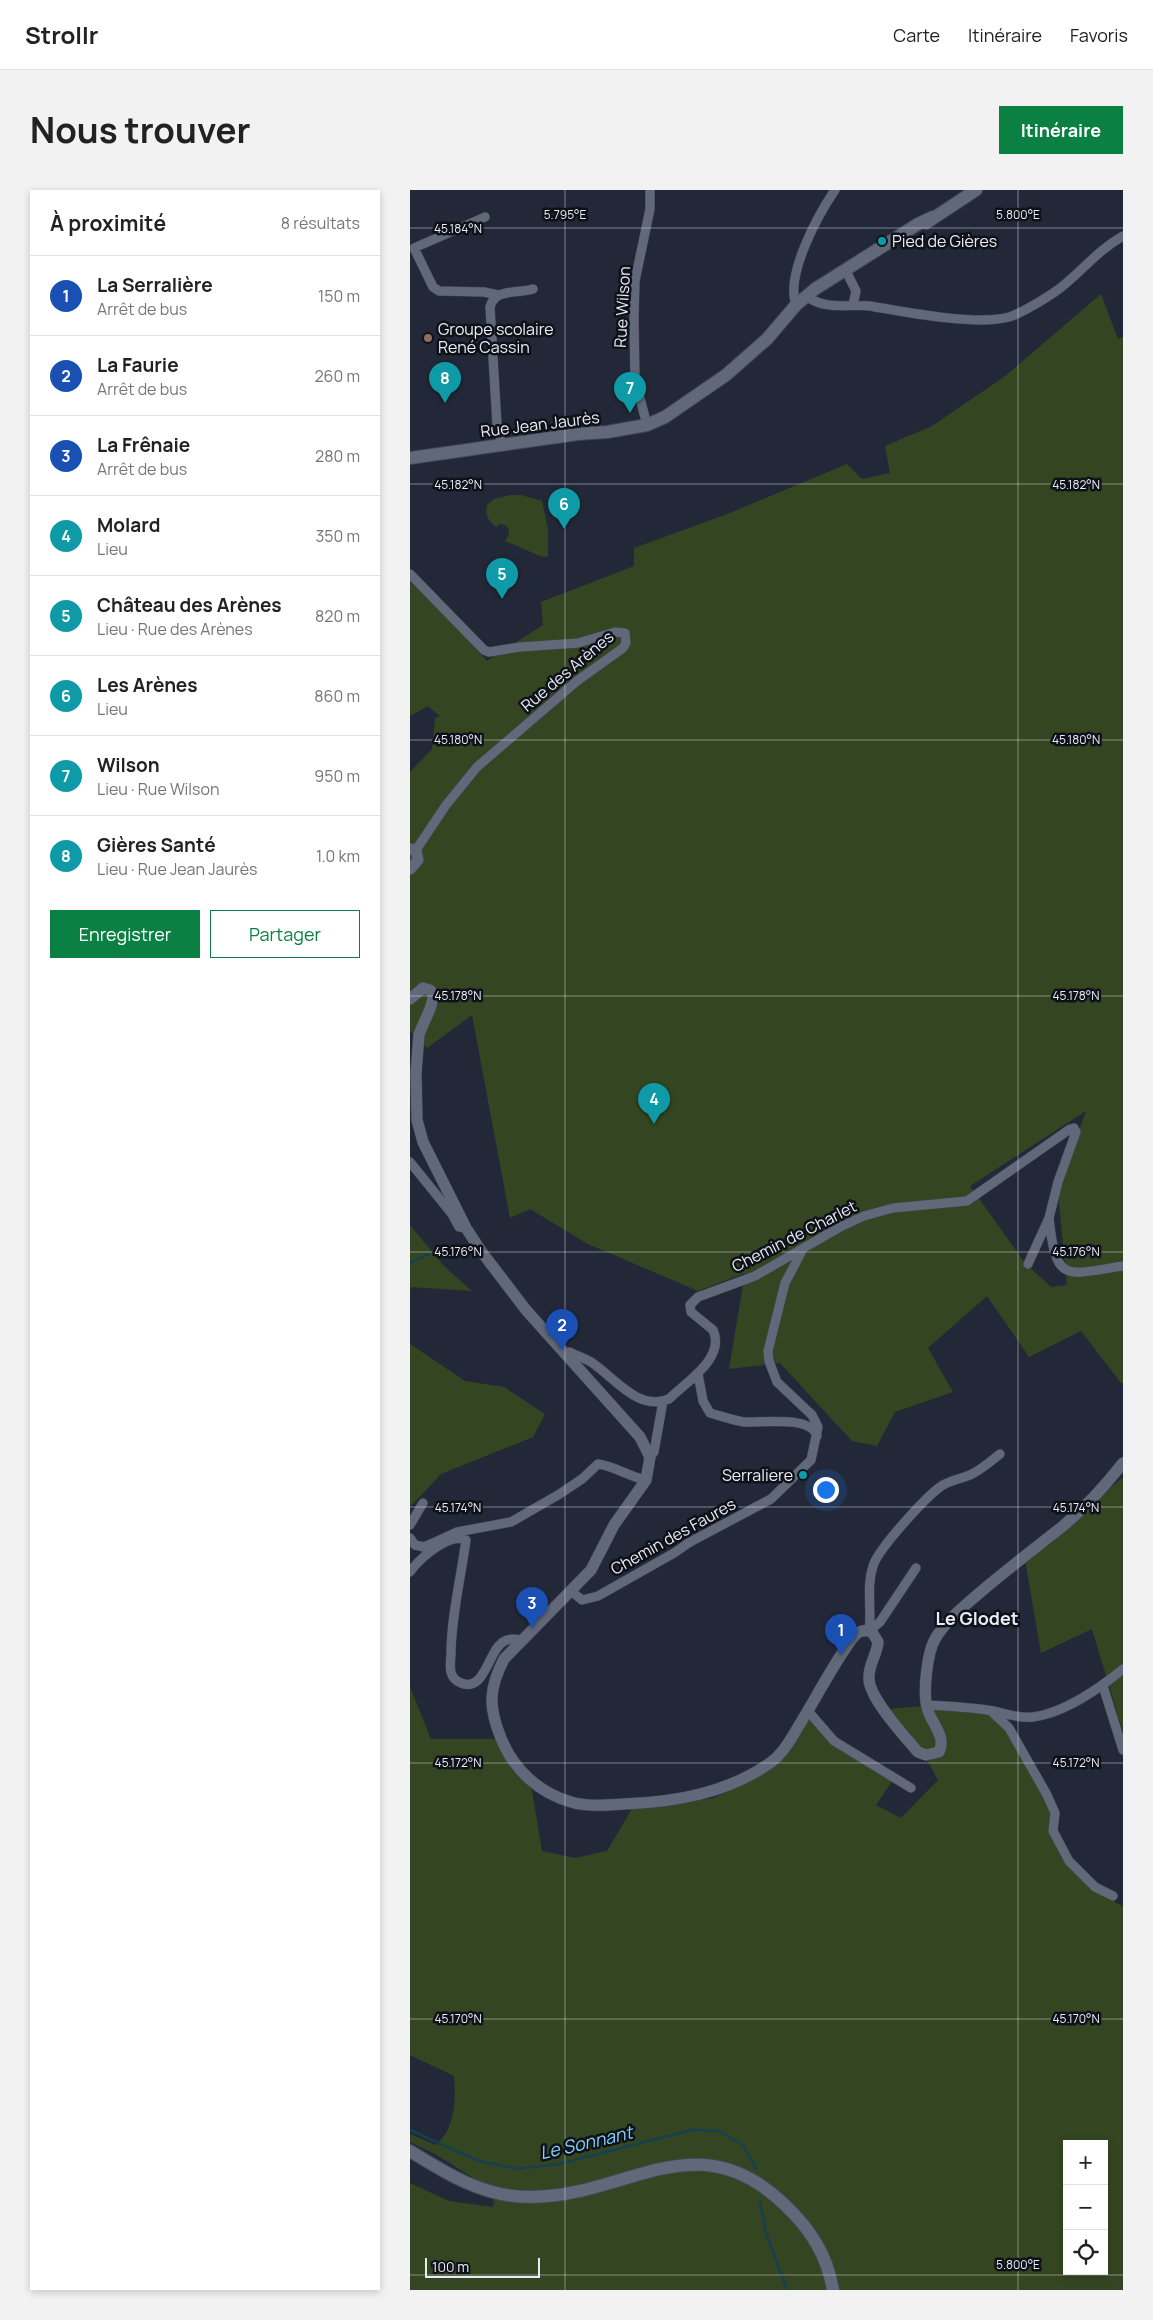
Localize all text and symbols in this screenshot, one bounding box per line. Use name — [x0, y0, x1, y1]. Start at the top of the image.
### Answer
text: Strollr — [25, 18, 98, 51]
text: Carte — [893, 23, 940, 47]
text: Itinéraire — [968, 23, 1042, 47]
text: Favoris — [1070, 23, 1128, 47]
text: Nous trouver — [30, 106, 251, 154]
button: Itinéraire — [999, 106, 1123, 154]
text: 5.795°E — [544, 206, 586, 223]
text: 5.800°E — [996, 206, 1040, 223]
text: À proximité — [50, 209, 166, 237]
text: 8 résultats — [281, 212, 360, 234]
text: 45.184°N — [434, 220, 482, 237]
place label: Pied de Gières — [892, 230, 997, 252]
marker: Pied de Gières — [876, 235, 888, 247]
street label: Rue Wilson — [609, 266, 635, 348]
text: La Serralière — [97, 272, 213, 298]
text: 1 — [62, 285, 70, 307]
text: 150 m — [318, 285, 360, 307]
text: Arrêt de bus — [97, 298, 187, 320]
place label: Groupe scolaire René Cassin — [438, 318, 554, 358]
marker: Groupe scolaire René Cassin — [422, 332, 434, 344]
text: La Faurie — [97, 352, 179, 378]
pin: 8 — [429, 362, 461, 403]
text: 2 — [61, 365, 71, 387]
text: 260 m — [314, 365, 360, 387]
pin: 7 — [614, 372, 646, 413]
text: Arrêt de bus — [97, 378, 187, 400]
street label: Rue Jean Jaurès — [479, 406, 601, 442]
text: La Frênaie — [97, 432, 190, 458]
text: 3 — [61, 445, 71, 467]
text: 280 m — [315, 445, 360, 467]
text: Arrêt de bus — [97, 458, 187, 480]
text: 45.182°N — [434, 476, 482, 493]
text: 45.182°N — [1052, 476, 1100, 493]
pin: 6 — [548, 488, 580, 529]
text: Molard — [97, 512, 160, 538]
text: 4 — [61, 525, 71, 547]
text: 350 m — [315, 525, 360, 547]
text: Lieu — [97, 538, 128, 560]
pin: 5 — [486, 558, 518, 599]
text: Château des Arènes — [97, 592, 282, 618]
text: 5 — [61, 605, 71, 627]
text: 820 m — [315, 605, 360, 627]
text: Lieu · Rue des Arènes — [97, 618, 253, 640]
street label: Rue des Arènes — [516, 626, 618, 716]
text: Les Arènes — [97, 672, 198, 698]
text: 6 — [61, 685, 71, 707]
text: 860 m — [314, 685, 360, 707]
text: Lieu — [97, 698, 128, 720]
text: 45.180°N — [434, 731, 482, 748]
text: 45.180°N — [1052, 731, 1100, 748]
text: Wilson — [97, 752, 160, 778]
text: 7 — [62, 765, 70, 787]
text: 950 m — [314, 765, 360, 787]
text: Lieu · Rue Wilson — [97, 778, 219, 800]
text: Gières Santé — [97, 832, 216, 858]
text: 8 — [61, 845, 71, 867]
text: 1.0 km — [316, 845, 360, 867]
text: Lieu · Rue Jean Jaurès — [97, 858, 257, 880]
button: Enregistrer — [50, 910, 200, 958]
button: Partager — [210, 910, 360, 958]
text: 45.178°N — [435, 987, 481, 1004]
text: 45.178°N — [1053, 987, 1099, 1004]
pin: 4 — [638, 1083, 670, 1124]
street label: Chemin de Charlet — [728, 1195, 860, 1277]
text: 45.176°N — [434, 1243, 482, 1260]
text: 45.176°N — [1052, 1243, 1100, 1260]
pin: 2 — [546, 1309, 578, 1350]
place label: Serraliere — [722, 1464, 793, 1486]
marker: Serraliere — [797, 1469, 809, 1481]
your location — [813, 1477, 839, 1503]
street label: Chemin des Faures — [606, 1492, 740, 1580]
text: 45.174°N — [435, 1499, 481, 1516]
text: 45.174°N — [1053, 1499, 1099, 1516]
pin: 3 — [516, 1587, 548, 1628]
district label: Le Glodet — [935, 1606, 1019, 1630]
pin: 1 — [825, 1614, 857, 1655]
text: 45.172°N — [435, 1754, 481, 1771]
text: 45.172°N — [1053, 1754, 1099, 1771]
text: 45.170°N — [434, 2010, 482, 2027]
text: 45.170°N — [1052, 2010, 1100, 2027]
water label: Le Sonnant — [537, 2119, 636, 2164]
map controls — [1063, 2140, 1108, 2275]
button: + — [1063, 2140, 1108, 2185]
button: − — [1063, 2185, 1108, 2230]
button: locate — [1063, 2230, 1108, 2275]
scale bar — [425, 2255, 540, 2278]
text: 5.800°E — [996, 2256, 1040, 2273]
text: 100 m — [432, 2257, 469, 2276]

